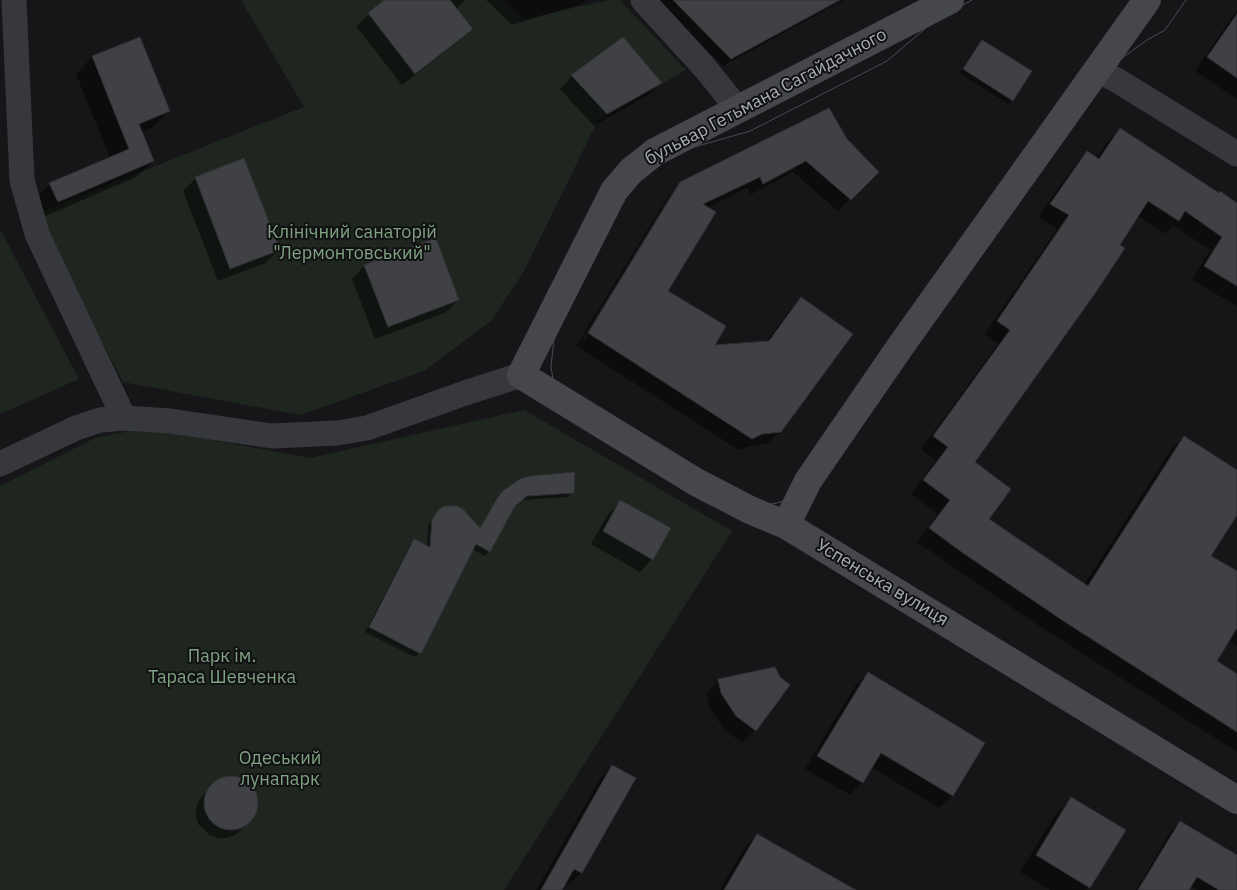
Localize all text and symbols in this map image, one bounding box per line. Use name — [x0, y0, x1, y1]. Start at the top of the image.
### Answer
street label: бульвар Гетьмана Сагайдачного — [642, 24, 890, 170]
park label: Клінічний санаторій "Лермонтовський" — [267, 222, 437, 264]
street label: Успенська вулиця — [812, 535, 952, 631]
park label: Парк ім. Тараса Шевченка — [148, 646, 296, 689]
park label: Одеський лунапарк — [239, 748, 321, 791]

